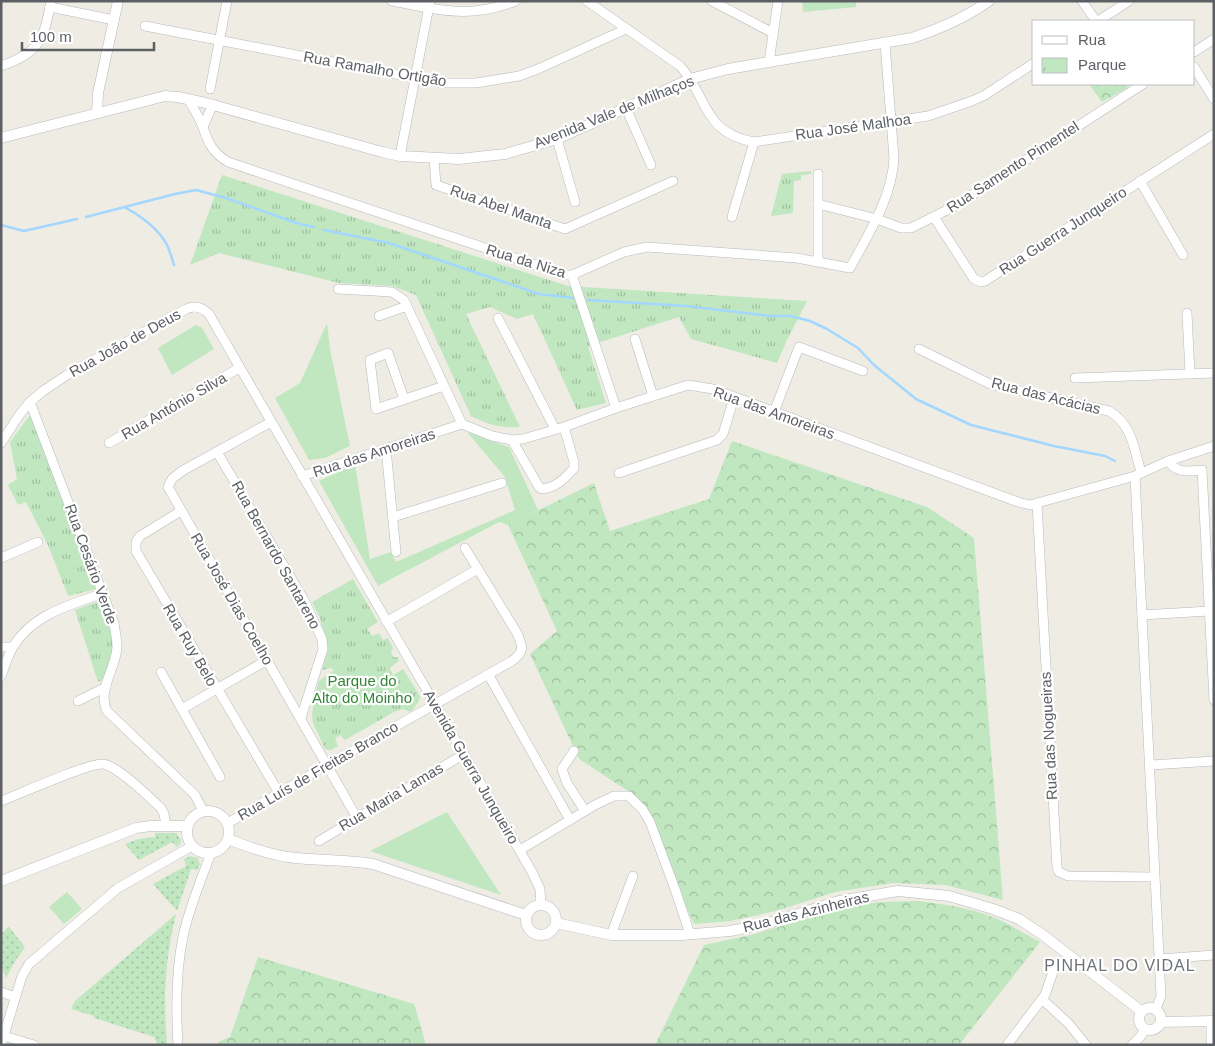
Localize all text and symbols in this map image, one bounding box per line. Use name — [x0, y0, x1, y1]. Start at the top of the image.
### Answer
scale bar — [22, 20, 155, 52]
legend — [1032, 20, 1195, 85]
text: 100 m — [30, 28, 72, 45]
text: Rua — [1078, 31, 1106, 48]
street label: Rua Ramalho Ortigão — [302, 48, 448, 89]
text: Parque — [1078, 56, 1126, 73]
street label: Avenida Vale de Milhaços — [531, 72, 696, 151]
street label: Rua José Malhoa — [794, 110, 913, 143]
street label: Rua Samento Pimentel — [943, 117, 1082, 216]
street label: Rua Abel Manta — [448, 181, 555, 232]
street label: Rua Guerra Junqueiro — [996, 183, 1130, 278]
street label: Rua da Niza — [484, 240, 569, 281]
street label: Rua João de Deus — [66, 305, 183, 380]
street label: Rua António Silva — [118, 368, 230, 443]
street label: Rua das Acácias — [990, 374, 1102, 417]
street label: Rua das Amoreiras — [711, 383, 837, 442]
street label: Rua das Amoreiras — [311, 425, 437, 480]
street label: Rua Bernardo Santareno — [229, 478, 324, 632]
street label: Rua Cesário Verde — [62, 501, 121, 626]
street label: Rua José Dias Coelho — [188, 530, 277, 668]
street label: Rua Ruy Belo — [160, 600, 221, 689]
street label: Rua das Nogueiras — [1037, 671, 1060, 801]
park label: Parque do Alto do Moinho — [312, 672, 412, 706]
street label: Avenida Guerra Junqueiro — [420, 687, 523, 847]
street label: Rua Luís de Freitas Branco — [234, 718, 401, 824]
street label: Rua Maria Lamas — [336, 759, 446, 834]
street label: Rua das Azinheiras — [741, 888, 871, 935]
district label: PINHAL DO VIDAL — [1044, 957, 1196, 974]

